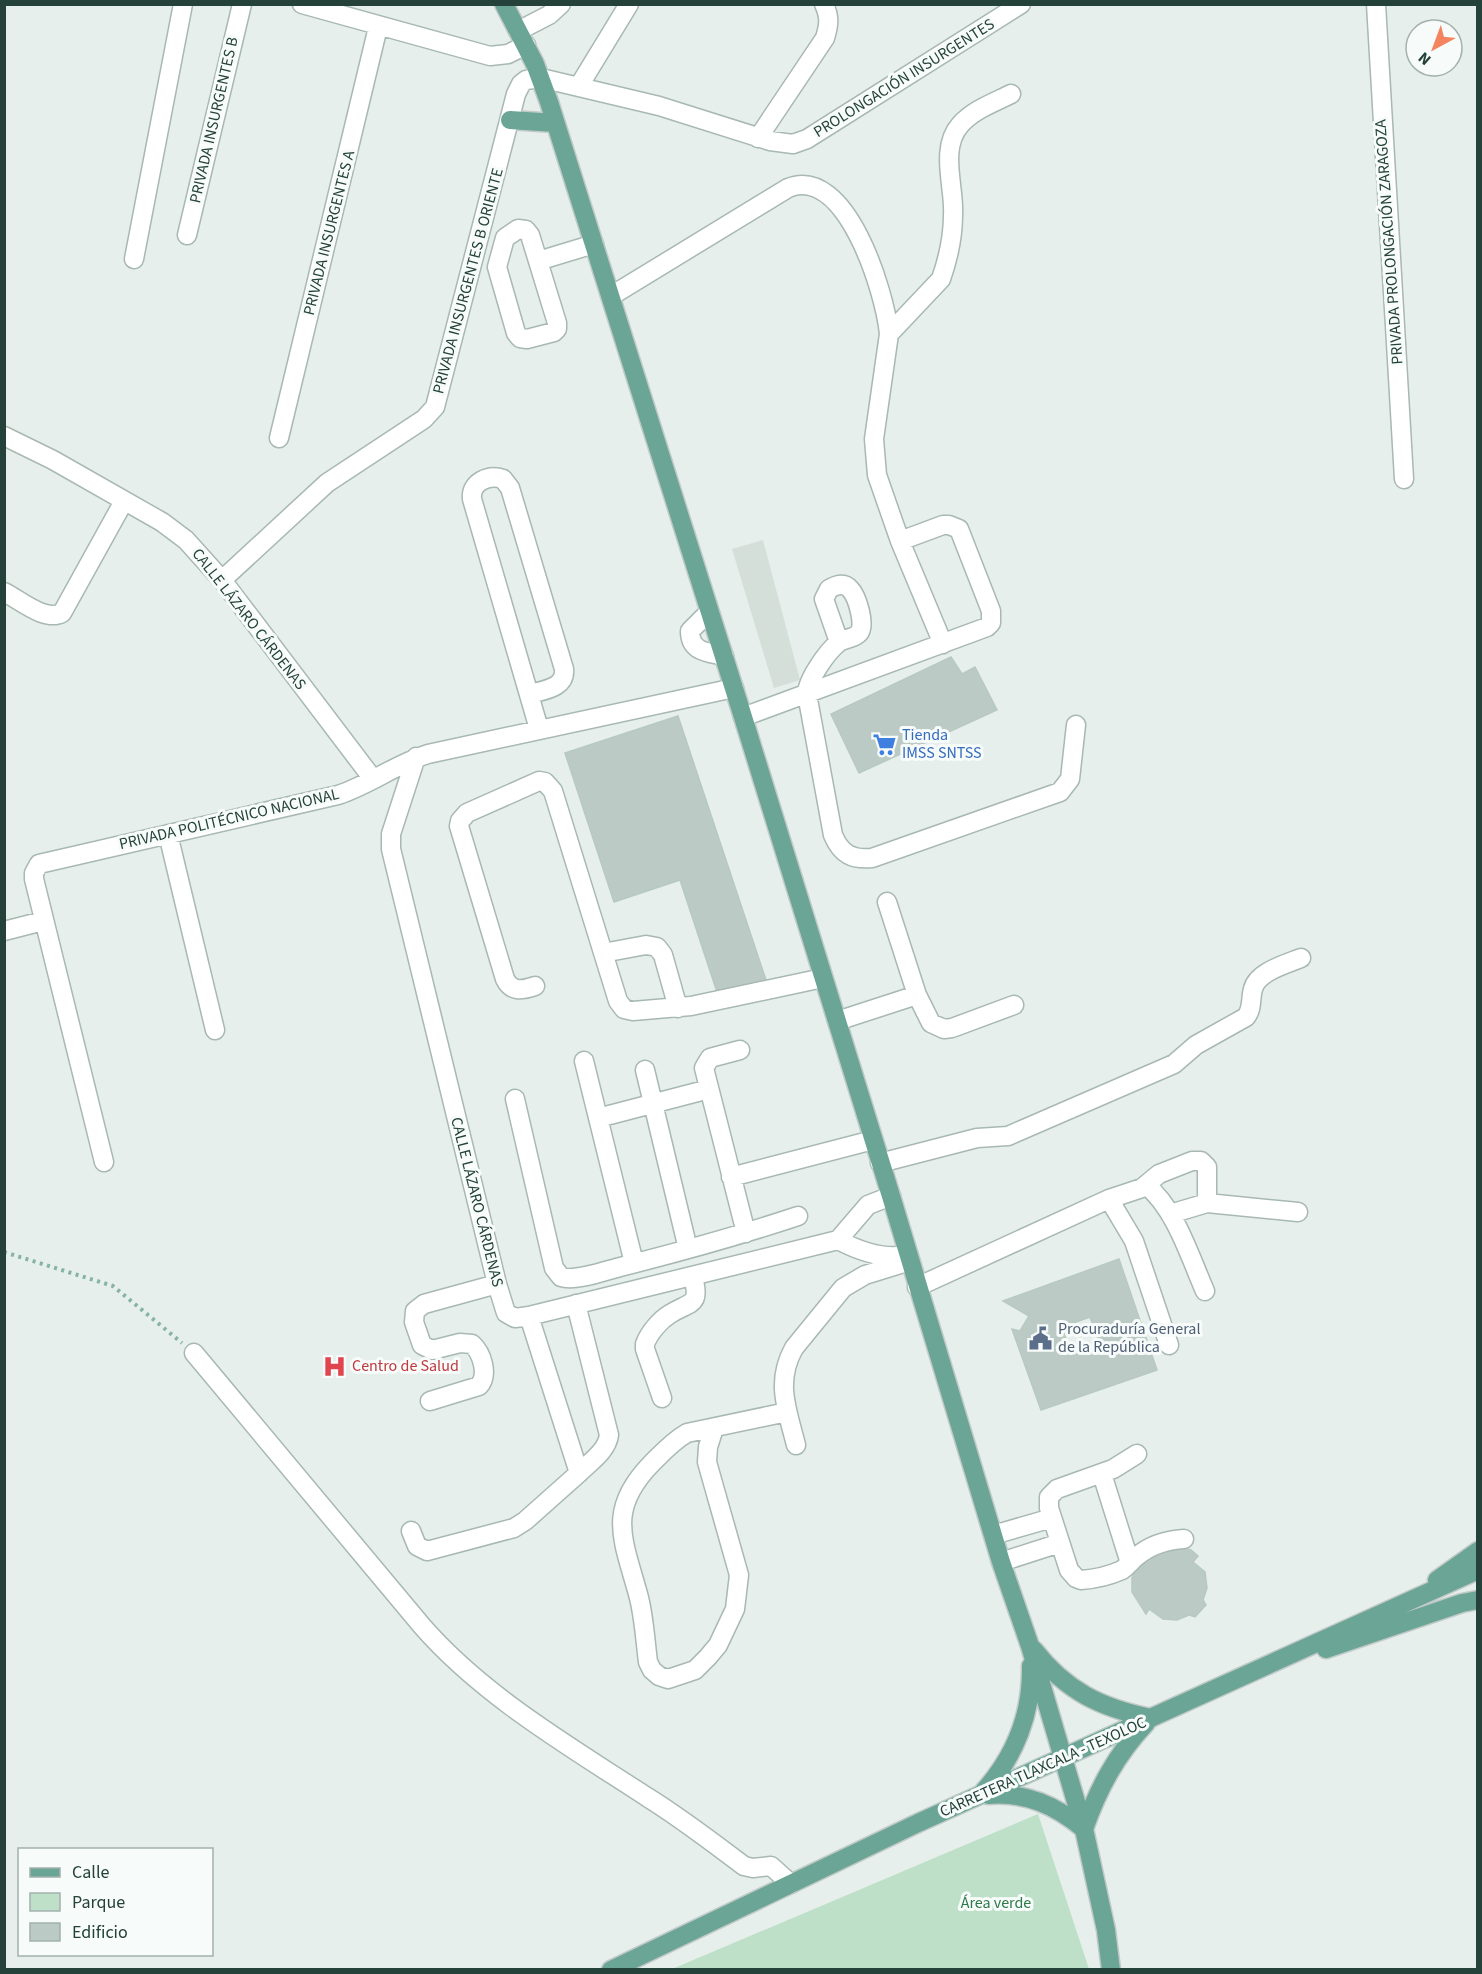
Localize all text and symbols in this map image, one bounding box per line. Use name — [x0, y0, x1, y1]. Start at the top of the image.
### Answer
street label: PROLONGACIÓN INSURGENTES — [809, 13, 999, 143]
north arrow — [1404, 18, 1464, 78]
street label: PRIVADA INSURGENTES B — [184, 35, 244, 205]
text: N — [1414, 47, 1436, 70]
street label: PRIVADA PROLONGACIÓN ZARAGOZA — [1369, 118, 1409, 365]
street label: PRIVADA INSURGENTES A — [298, 148, 360, 318]
street label: PRIVADA INSURGENTES B ORIENTE — [427, 166, 509, 396]
street label: CALLE LÁZARO CÁRDENAS — [187, 544, 311, 694]
place label: Tienda IMSS SNTSS — [902, 724, 982, 764]
supermarket icon: Tienda IMSS SNTSS — [871, 731, 897, 757]
street label: PRIVADA POLITÉCNICO NACIONAL — [117, 783, 341, 855]
street label: CALLE LÁZARO CÁRDENAS — [445, 1115, 509, 1289]
place label: Procuraduría General de la República — [1058, 1318, 1201, 1358]
public building icon: Procuraduría General de la República — [1027, 1325, 1053, 1351]
hospital icon: Centro de Salud — [321, 1353, 347, 1379]
place label: Centro de Salud — [352, 1355, 459, 1377]
street label: CARRETERA TLAXCALA - TEXOLOC — [936, 1711, 1150, 1823]
legend — [18, 1848, 213, 1956]
text: Calle — [72, 1860, 110, 1885]
text: Parque — [72, 1890, 125, 1915]
park label: Área verde — [961, 1892, 1031, 1914]
text: Edificio — [72, 1920, 128, 1945]

